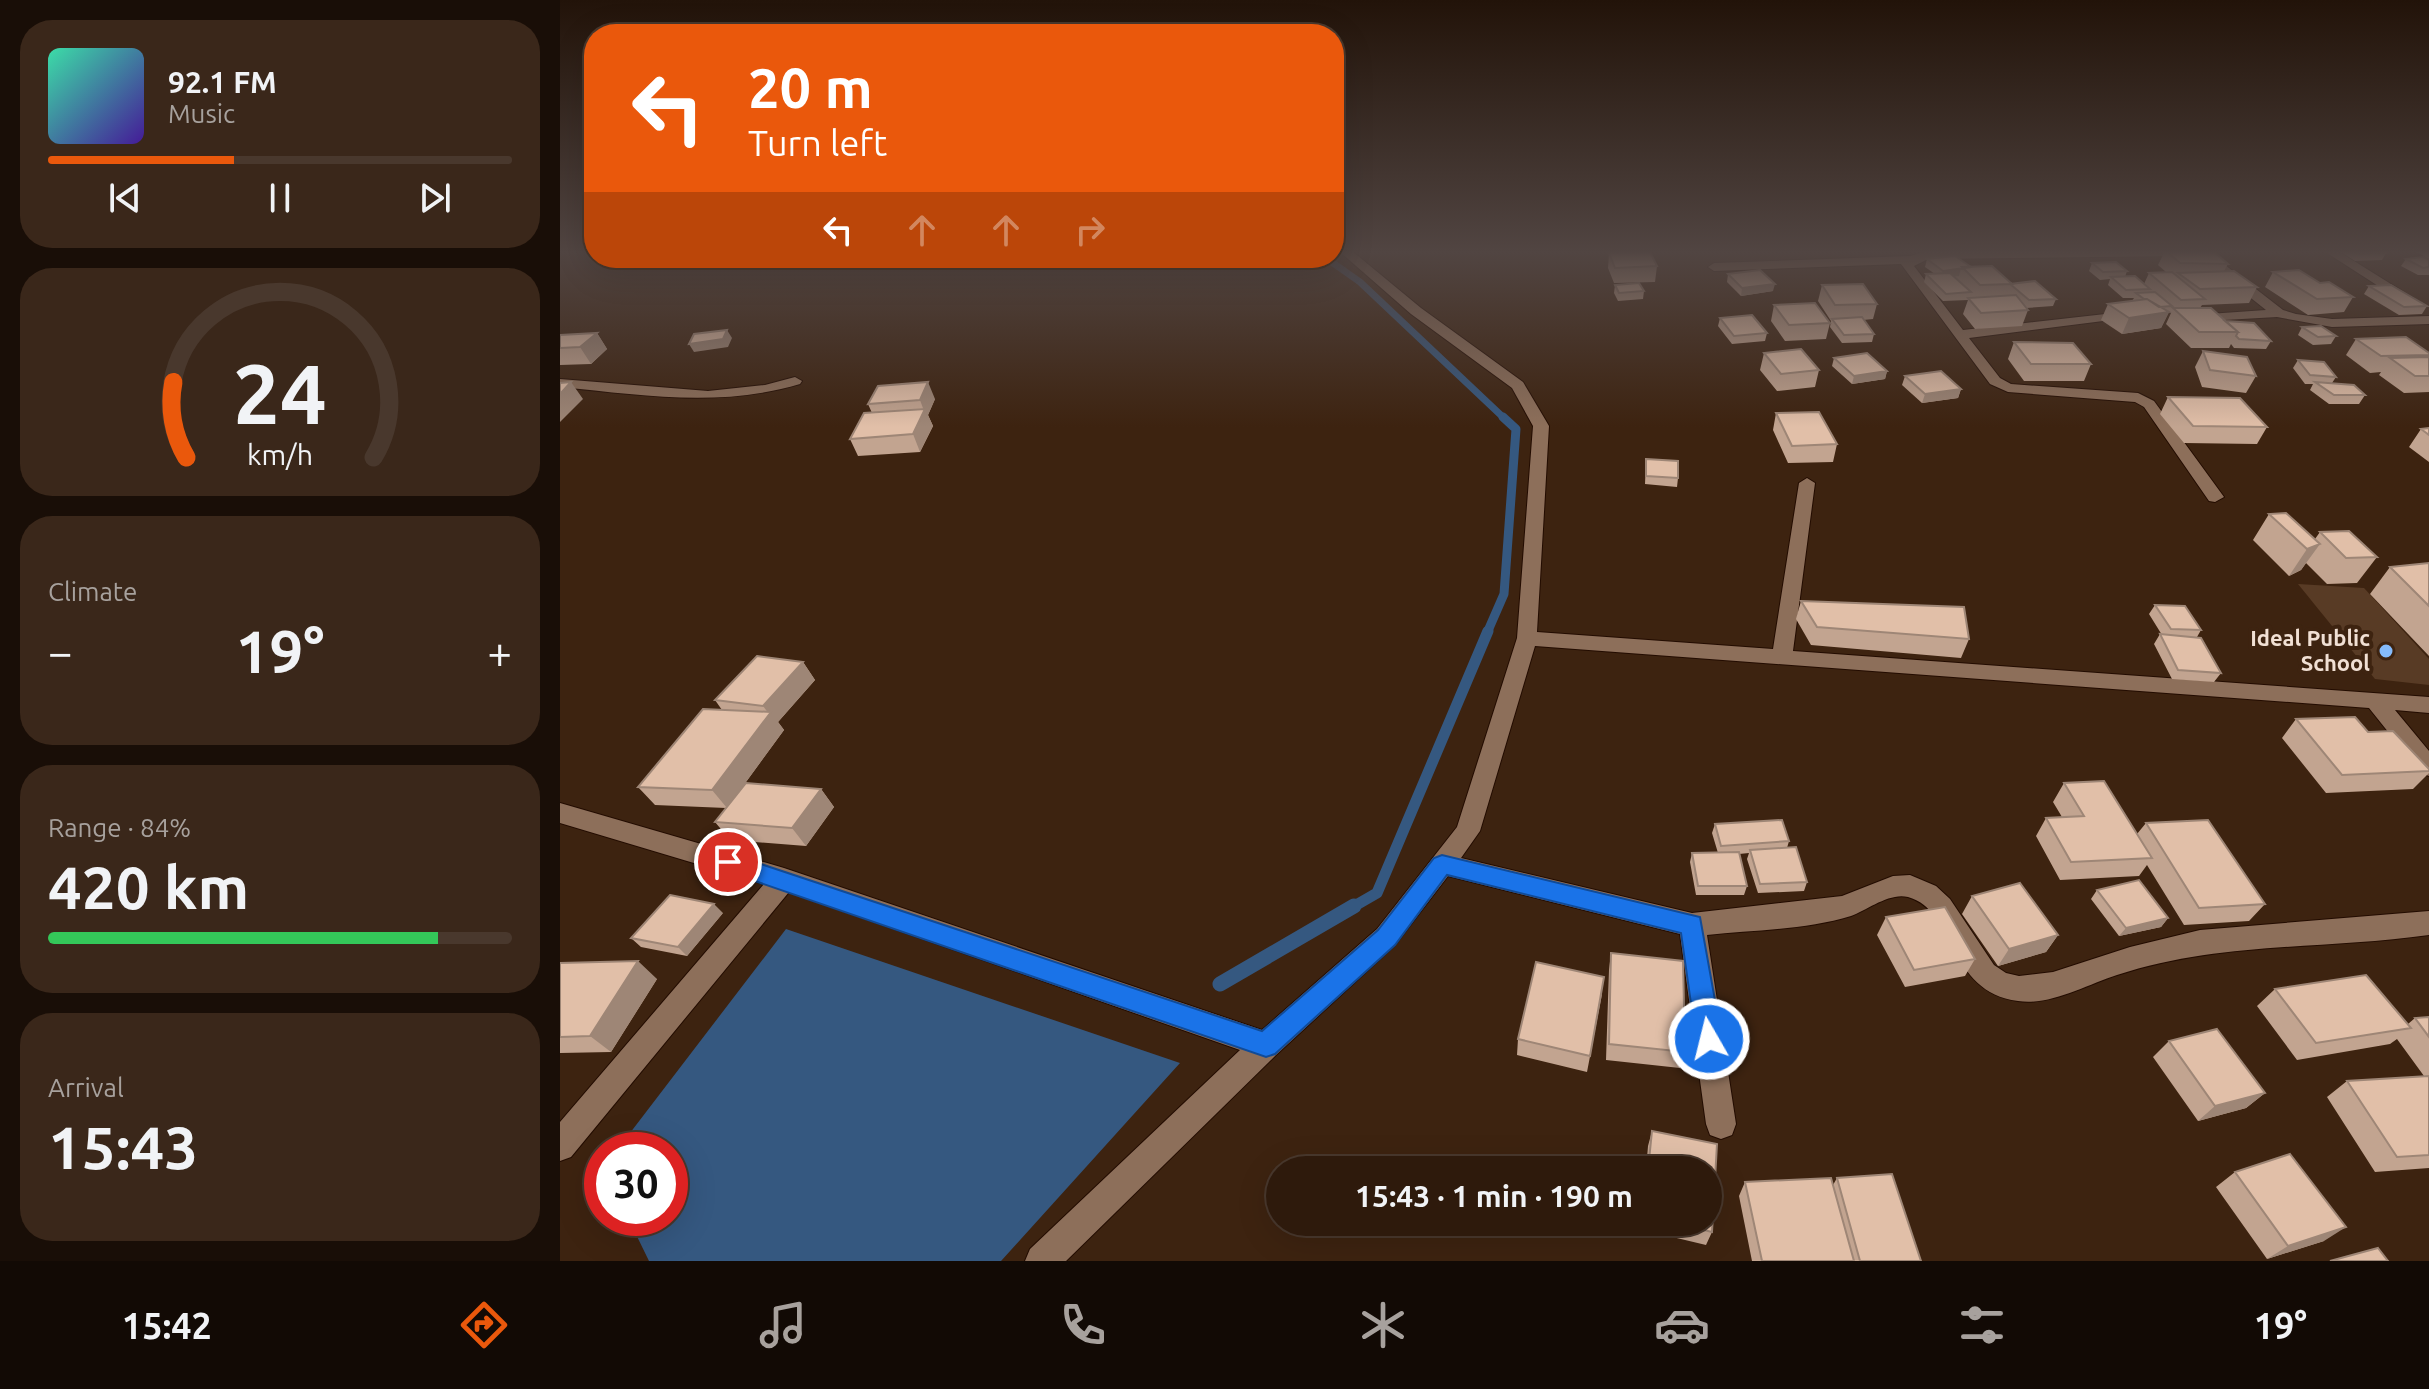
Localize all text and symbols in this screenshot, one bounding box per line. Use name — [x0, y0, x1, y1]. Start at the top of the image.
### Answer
icon: left — [616, 56, 720, 160]
text: 20 m — [748, 56, 873, 119]
text: 92.1 FM — [168, 65, 277, 99]
text: Music — [168, 99, 235, 128]
text: Turn left — [748, 122, 887, 163]
icon: previous — [103, 176, 147, 220]
icon: pause — [258, 176, 302, 220]
icon: next — [413, 176, 457, 220]
icon: left — [816, 208, 860, 252]
icon: ahead — [900, 208, 944, 252]
icon: ahead — [984, 208, 1028, 252]
icon: right — [1068, 208, 1112, 252]
text: 24 — [233, 346, 327, 440]
text: km/h — [247, 438, 313, 470]
text: Climate — [48, 577, 137, 606]
text: 19° — [236, 617, 324, 684]
place label: Ideal Public School — [2250, 625, 2370, 675]
text: − — [48, 627, 73, 676]
text: + — [487, 627, 512, 676]
marker: Ideal Public School — [2377, 642, 2395, 660]
text: Range · 84% — [48, 813, 191, 842]
pin — [694, 828, 762, 896]
icon: arrive — [706, 840, 750, 884]
text: 420 km — [48, 853, 249, 920]
position arrow — [1667, 997, 1751, 1081]
text: Arrival — [48, 1073, 124, 1102]
text: 15:43 — [48, 1113, 198, 1180]
speed limit sign: 30 — [584, 1132, 688, 1236]
text: 15:43 · 1 min · 190 m — [1355, 1179, 1633, 1213]
icon: directions — [456, 1297, 512, 1353]
icon: music — [755, 1297, 811, 1353]
icon: phone — [1055, 1297, 1111, 1353]
icon: climate — [1355, 1297, 1411, 1353]
icon: car — [1654, 1297, 1710, 1353]
icon: filters — [1954, 1297, 2010, 1353]
text: 15:42 — [122, 1305, 212, 1346]
text: 19° — [2254, 1305, 2307, 1346]

